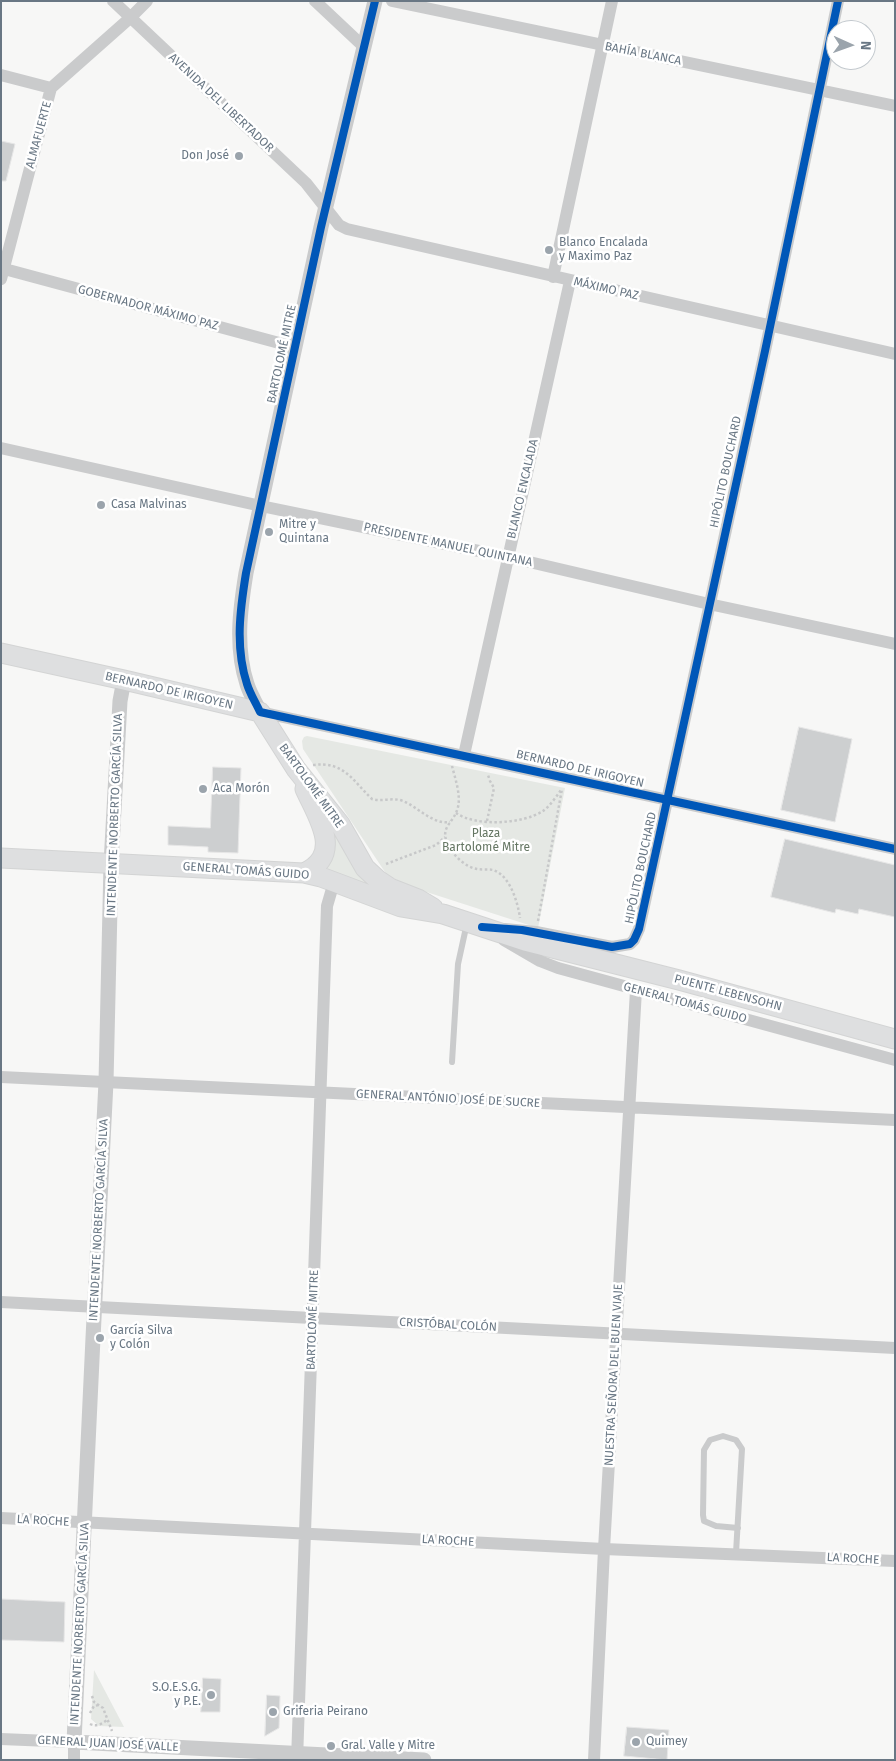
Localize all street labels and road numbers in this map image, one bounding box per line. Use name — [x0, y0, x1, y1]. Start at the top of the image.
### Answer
street label: BAHÍA BLANCA — [603, 40, 683, 68]
street label: AVENIDA DEL LIBERTADOR — [165, 50, 277, 156]
street label: ALMAFUERTE — [23, 100, 55, 170]
street label: MÁXIMO PAZ — [572, 275, 640, 303]
street label: GOBERNADOR MÁXIMO PAZ — [76, 282, 220, 334]
street label: BARTOLOMÉ MITRE — [265, 303, 299, 405]
street label: HIPÓLITO BOUCHARD — [707, 415, 745, 529]
street label: BLANCO ENCALADA — [505, 438, 541, 540]
street label: PRESIDENTE MANUEL QUINTANA — [362, 520, 534, 570]
street label: BERNARDO DE IRIGOYEN — [104, 669, 234, 713]
street label: INTENDENTE NORBERTO GARCÍA SILVA — [104, 713, 126, 917]
street label: BARTOLOMÉ MITRE — [276, 741, 346, 831]
street label: BERNARDO DE IRIGOYEN — [515, 747, 645, 791]
street label: HIPÓLITO BOUCHARD — [622, 811, 660, 925]
street label: GENERAL TOMÁS GUIDO — [182, 859, 310, 883]
street label: PUENTE LEBENSOHN — [673, 972, 783, 1014]
street label: GENERAL TOMÁS GUIDO — [622, 980, 748, 1026]
street label: GENERAL ANTÓNIO JOSÉ DE SUCRE — [355, 1087, 541, 1111]
street label: INTENDENTE NORBERTO GARCÍA SILVA — [87, 1118, 111, 1322]
street label: BARTOLOMÉ MITRE — [304, 1269, 322, 1371]
street label: NUESTRA SEÑORA DEL BUEN VIAJE — [602, 1283, 626, 1467]
street label: CRISTÓBAL COLÓN — [399, 1315, 497, 1335]
street label: LA ROCHE — [16, 1512, 70, 1530]
street label: INTENDENTE NORBERTO GARCÍA SILVA — [68, 1522, 92, 1726]
street label: LA ROCHE — [421, 1532, 475, 1550]
street label: LA ROCHE — [826, 1550, 880, 1568]
street label: GENERAL JUAN JOSÉ VALLE — [37, 1733, 179, 1755]

